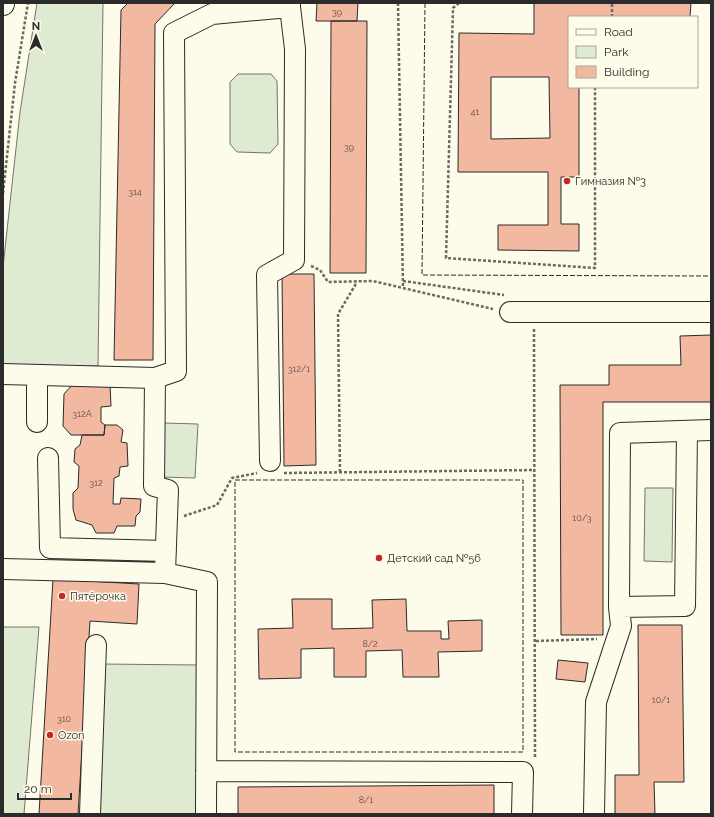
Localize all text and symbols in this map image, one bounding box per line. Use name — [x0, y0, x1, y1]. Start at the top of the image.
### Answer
house number: 39 — [332, 7, 342, 17]
north arrow — [16, 16, 56, 56]
legend — [568, 16, 698, 88]
text: N — [32, 20, 40, 33]
text: Road — [604, 25, 633, 39]
text: Park — [604, 45, 629, 59]
text: Building — [604, 65, 650, 79]
house number: 41 — [471, 107, 480, 117]
house number: 39 — [344, 142, 354, 152]
place label: Гимназия №3 — [575, 175, 646, 188]
marker: Гимназия №3 — [562, 176, 572, 186]
house number: 314 — [128, 187, 142, 197]
house number: 312/1 — [288, 364, 310, 374]
house number: 312А — [72, 409, 92, 419]
house number: 312 — [89, 478, 103, 488]
house number: 10/3 — [572, 513, 592, 523]
place label: Детский сад №56 — [387, 552, 481, 565]
marker: Детский сад №56 — [374, 553, 384, 563]
place label: Пятёрочка — [70, 590, 126, 603]
marker: Пятёрочка — [57, 591, 67, 601]
house number: 8/2 — [362, 639, 378, 649]
house number: 10/1 — [652, 695, 670, 705]
house number: 310 — [57, 714, 72, 724]
place label: Ozon — [58, 729, 85, 742]
marker: Ozon — [45, 730, 55, 740]
scale bar — [18, 775, 71, 801]
text: 20 m — [24, 782, 52, 796]
house number: 8/1 — [359, 795, 373, 805]

